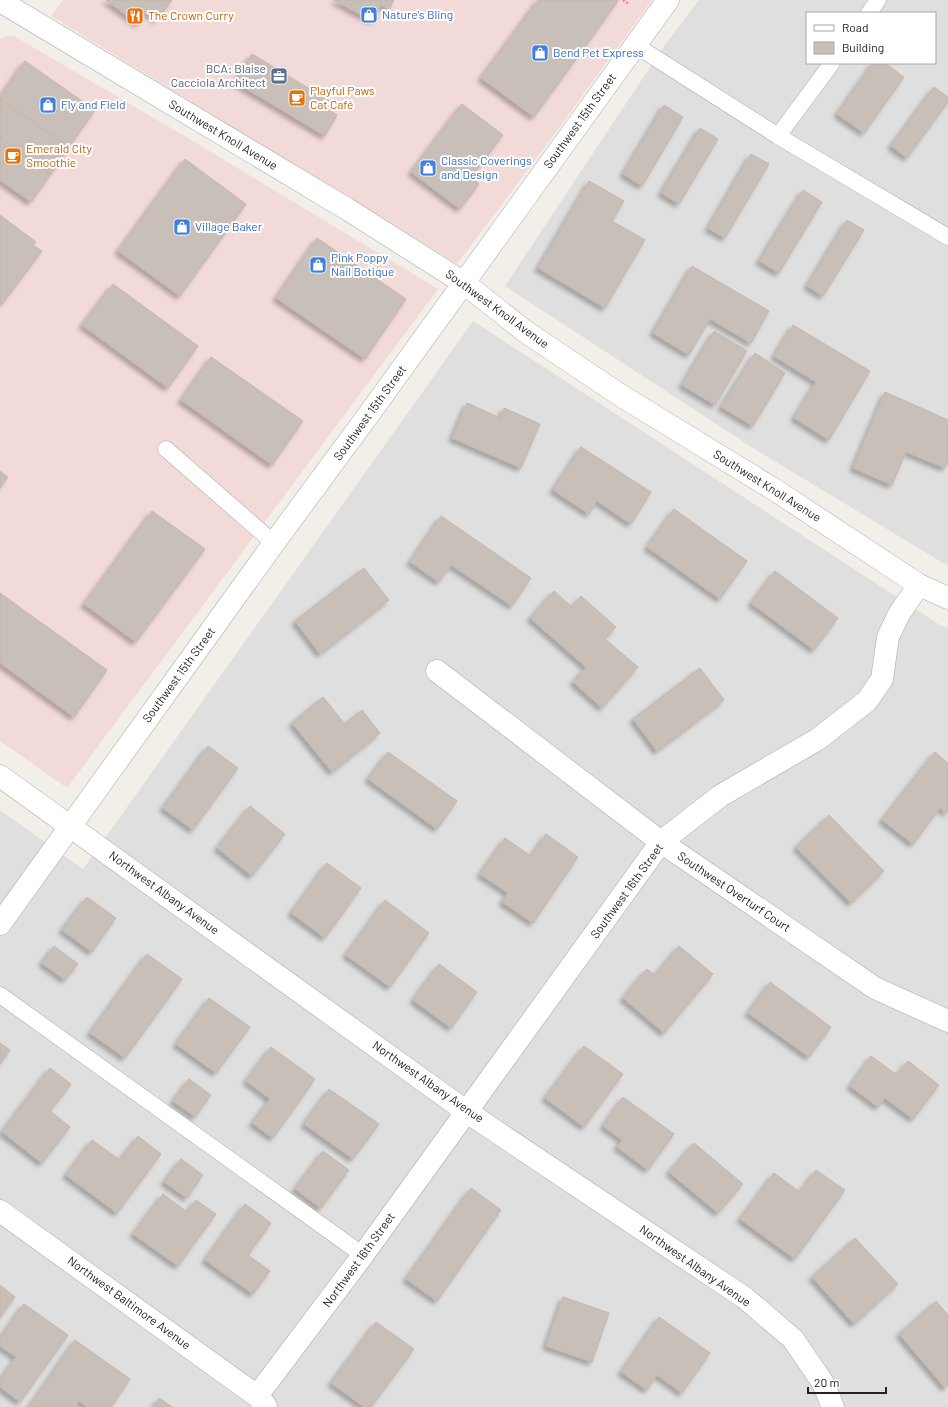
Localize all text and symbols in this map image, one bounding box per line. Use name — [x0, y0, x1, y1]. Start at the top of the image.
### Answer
shop icon: Nature's Bling — [359, 5, 379, 25]
restaurant icon: The Crown Curry — [125, 6, 145, 26]
place label: Nature's Bling — [382, 7, 453, 21]
place label: The Crown Curry — [148, 8, 234, 22]
legend — [806, 12, 936, 64]
text: Road — [842, 20, 869, 34]
text: Building — [842, 40, 884, 54]
shop icon: Bend Pet Express — [530, 43, 550, 63]
place label: Bend Pet Express — [553, 45, 644, 59]
place label: BCA: Blaise Cacciola Architect — [171, 61, 266, 89]
office icon: BCA: Blaise Cacciola Architect — [269, 66, 289, 86]
street label: Southwest 15th Street — [540, 70, 618, 171]
place label: Playful Paws Cat Café — [310, 83, 375, 111]
cafe icon: Playful Paws Cat Café — [287, 88, 307, 108]
shop icon: Fly and Field — [38, 95, 58, 115]
street label: Southwest Knoll Avenue — [167, 96, 280, 172]
place label: Fly and Field — [61, 97, 126, 111]
place label: Emerald City Smoothie — [26, 141, 92, 169]
cafe icon: Emerald City Smoothie — [3, 146, 23, 166]
place label: Classic Coverings and Design — [441, 153, 532, 181]
shop icon: Classic Coverings and Design — [418, 158, 438, 178]
shop icon: Village Baker — [172, 217, 192, 237]
place label: Village Baker — [195, 219, 263, 233]
place label: Pink Poppy Nail Botique — [331, 250, 394, 278]
shop icon: Pink Poppy Nail Botique — [308, 255, 328, 275]
street label: Southwest Knoll Avenue — [443, 266, 552, 350]
street label: Southwest 15th Street — [330, 362, 408, 463]
street label: Southwest Knoll Avenue — [711, 446, 824, 524]
street label: Southwest 15th Street — [139, 624, 217, 725]
street label: Southwest 16th Street — [587, 840, 665, 941]
street label: Northwest Albany Avenue — [107, 848, 222, 937]
street label: Southwest Overturf Court — [676, 848, 794, 934]
street label: Northwest Albany Avenue — [370, 1037, 487, 1125]
street label: Northwest 16th Street — [319, 1209, 397, 1309]
street label: Northwest Albany Avenue — [637, 1221, 754, 1309]
street label: Northwest Baltimore Avenue — [65, 1253, 194, 1352]
scale bar — [808, 1369, 886, 1395]
text: 20 m — [814, 1375, 840, 1389]

